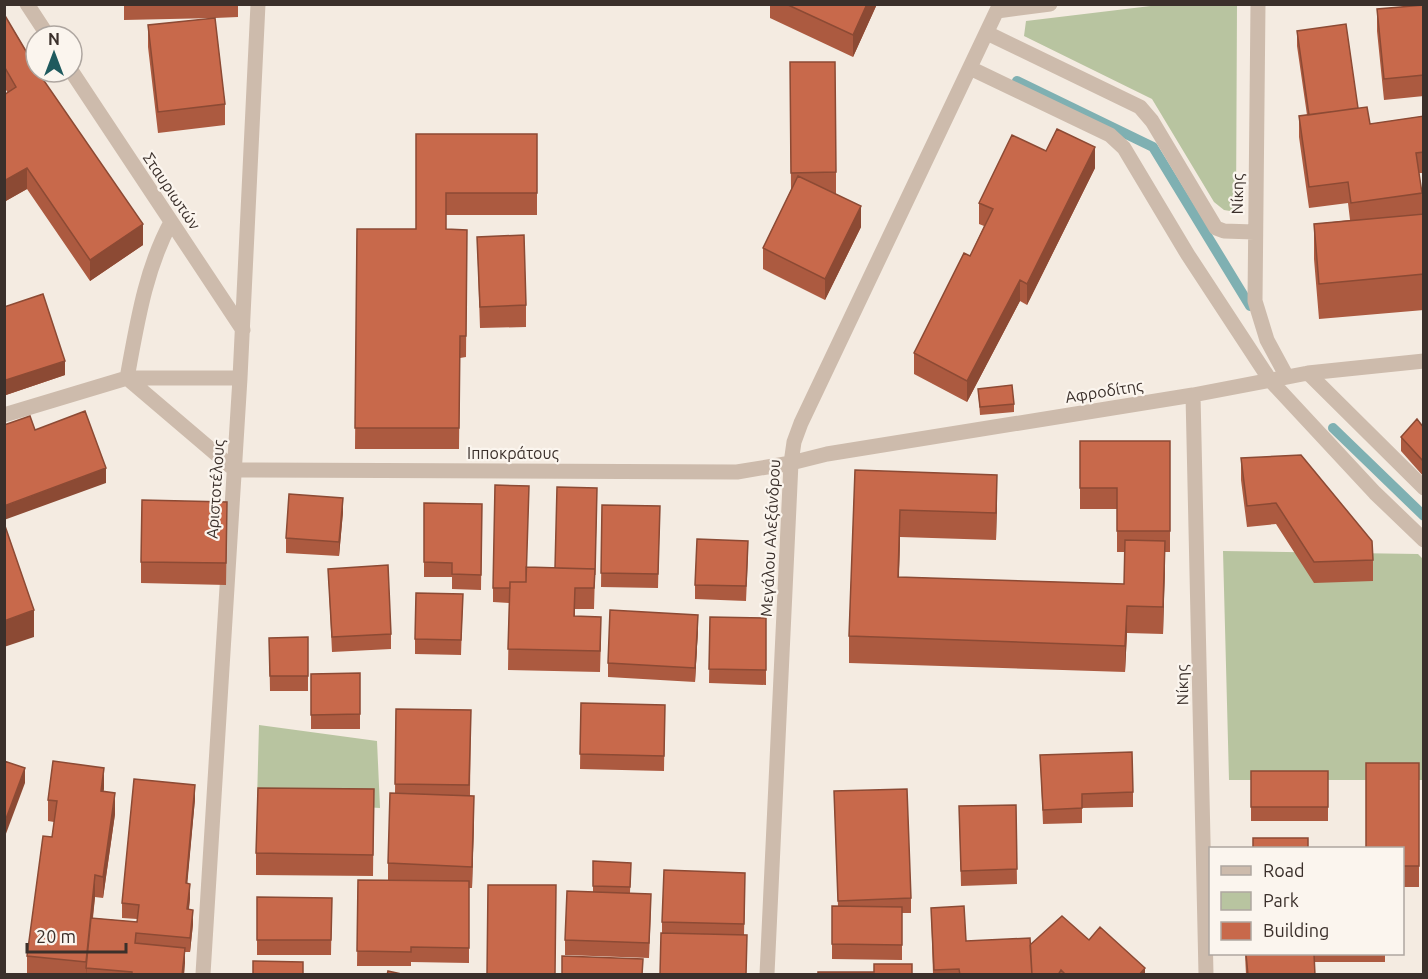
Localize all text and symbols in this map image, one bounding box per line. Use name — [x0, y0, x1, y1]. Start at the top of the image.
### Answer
north arrow — [24, 24, 84, 84]
text: N — [48, 30, 60, 48]
street label: Σταυριωτών — [140, 149, 205, 233]
street label: Νίκης — [1228, 173, 1247, 215]
street label: Αφροδίτης — [1064, 376, 1144, 407]
street label: Αριστοτέλους — [203, 439, 228, 539]
street label: Ιπποκράτους — [467, 444, 559, 463]
street label: Μεγάλου Αλεξάνδρου — [757, 458, 784, 618]
street label: Νίκης — [1173, 664, 1192, 706]
legend — [1209, 847, 1404, 955]
text: Road — [1263, 860, 1305, 880]
text: Park — [1263, 890, 1299, 910]
scale bar — [27, 916, 126, 954]
text: Building — [1263, 920, 1329, 940]
text: 20 m — [36, 926, 76, 946]

